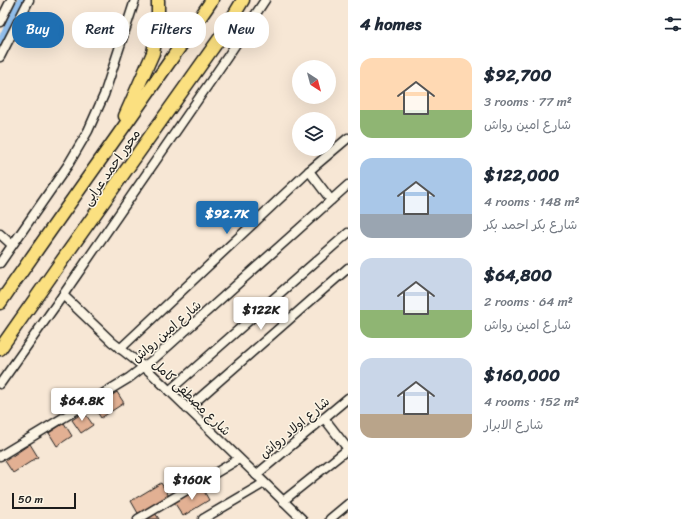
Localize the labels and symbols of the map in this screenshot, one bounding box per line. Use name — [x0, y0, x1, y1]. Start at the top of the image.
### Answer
north arrow — [292, 60, 336, 104]
street label: محور احمد عرابى — [76, 124, 146, 211]
pin: $92.7K — [194, 201, 260, 235]
street label: شارع امين رواش — [126, 294, 207, 369]
pin: $122K — [233, 297, 289, 331]
street label: شارع مصطفى كامل — [147, 353, 237, 441]
pin: $64.8K — [49, 388, 115, 422]
street label: شارع اولاد رواش — [254, 391, 335, 464]
pin: $160K — [164, 467, 220, 501]
scale bar — [12, 491, 76, 510]

